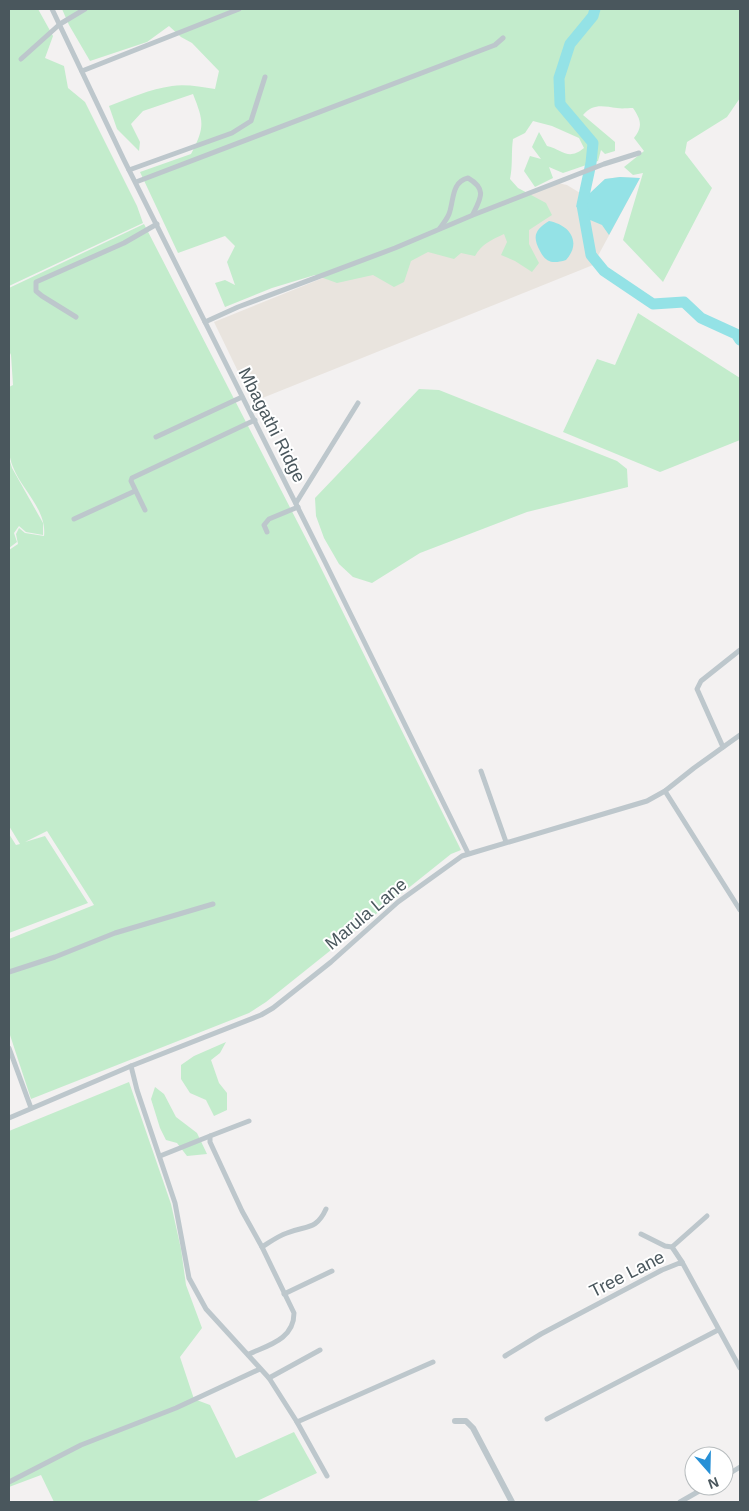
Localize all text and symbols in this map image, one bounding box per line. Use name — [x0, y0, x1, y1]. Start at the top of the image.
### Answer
street label: Mbagathi Ridge — [234, 364, 310, 486]
street label: Marula Lane — [321, 874, 411, 954]
street label: Tree Lane — [586, 1247, 668, 1301]
north arrow — [684, 1446, 734, 1496]
text: N — [706, 1474, 721, 1492]

